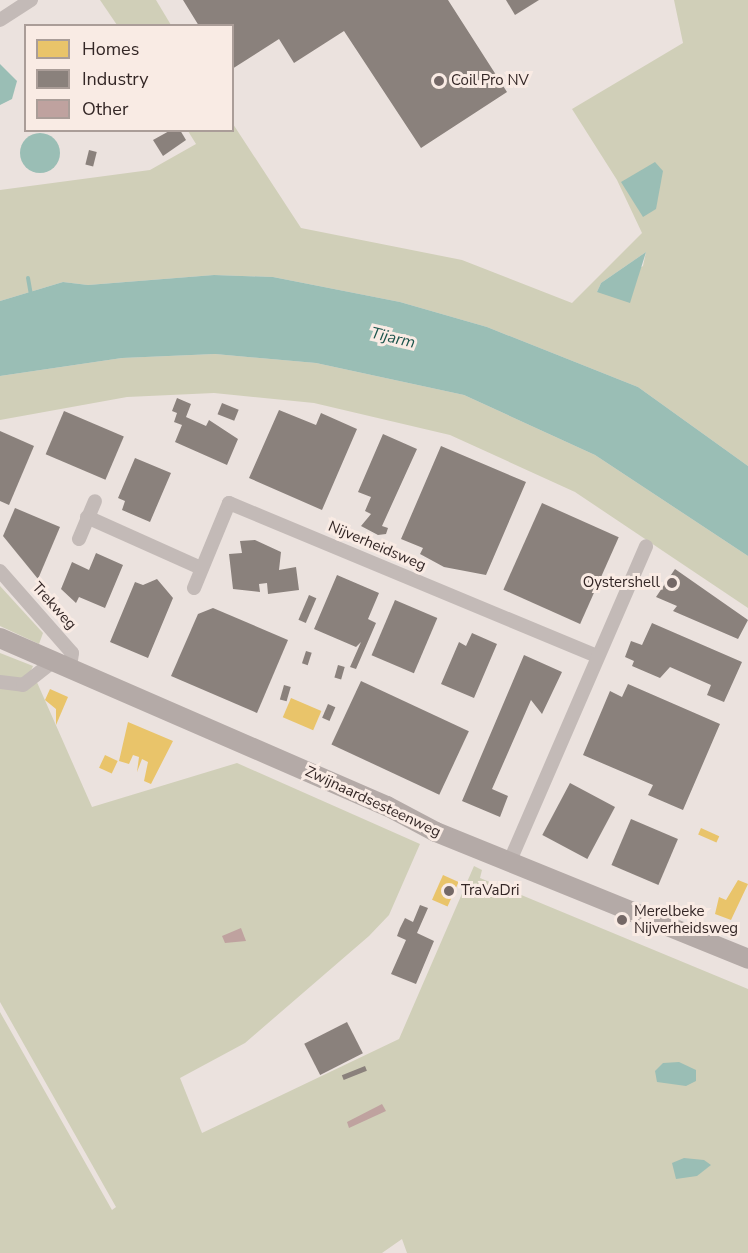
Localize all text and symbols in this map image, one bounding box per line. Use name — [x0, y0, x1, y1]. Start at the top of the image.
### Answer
legend — [24, 24, 234, 132]
text: Homes — [82, 37, 139, 61]
text: Industry — [82, 67, 149, 91]
place label: Coil Pro NV — [451, 72, 529, 90]
marker: Coil Pro NV — [432, 74, 446, 88]
text: Other — [82, 97, 128, 121]
water label: Tijarm — [369, 324, 417, 352]
street label: Nijverheidsweg — [326, 517, 428, 575]
place label: Oystershell — [583, 574, 660, 592]
marker: Oystershell — [665, 576, 679, 590]
street label: Trekweg — [28, 579, 80, 633]
street label: Zwijnaardsesteenweg — [302, 763, 444, 841]
place label: TraVaDri — [461, 882, 520, 900]
marker: TraVaDri — [442, 884, 456, 898]
place label: Merelbeke Nijverheidsweg — [634, 902, 738, 937]
marker: Merelbeke Nijverheidsweg — [615, 913, 629, 927]

